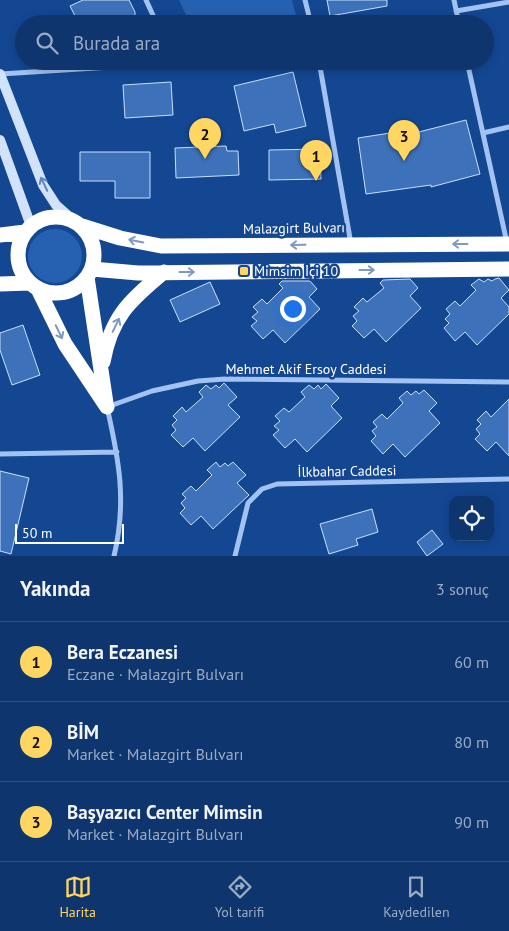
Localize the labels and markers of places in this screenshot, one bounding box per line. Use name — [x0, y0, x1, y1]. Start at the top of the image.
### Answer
pin: 2 — [189, 118, 221, 159]
pin: 3 — [388, 120, 420, 161]
pin: 1 — [300, 140, 332, 181]
place label: Mimsim İçi 10 — [254, 262, 338, 280]
marker: Mimsim İçi 10 — [238, 265, 250, 277]

